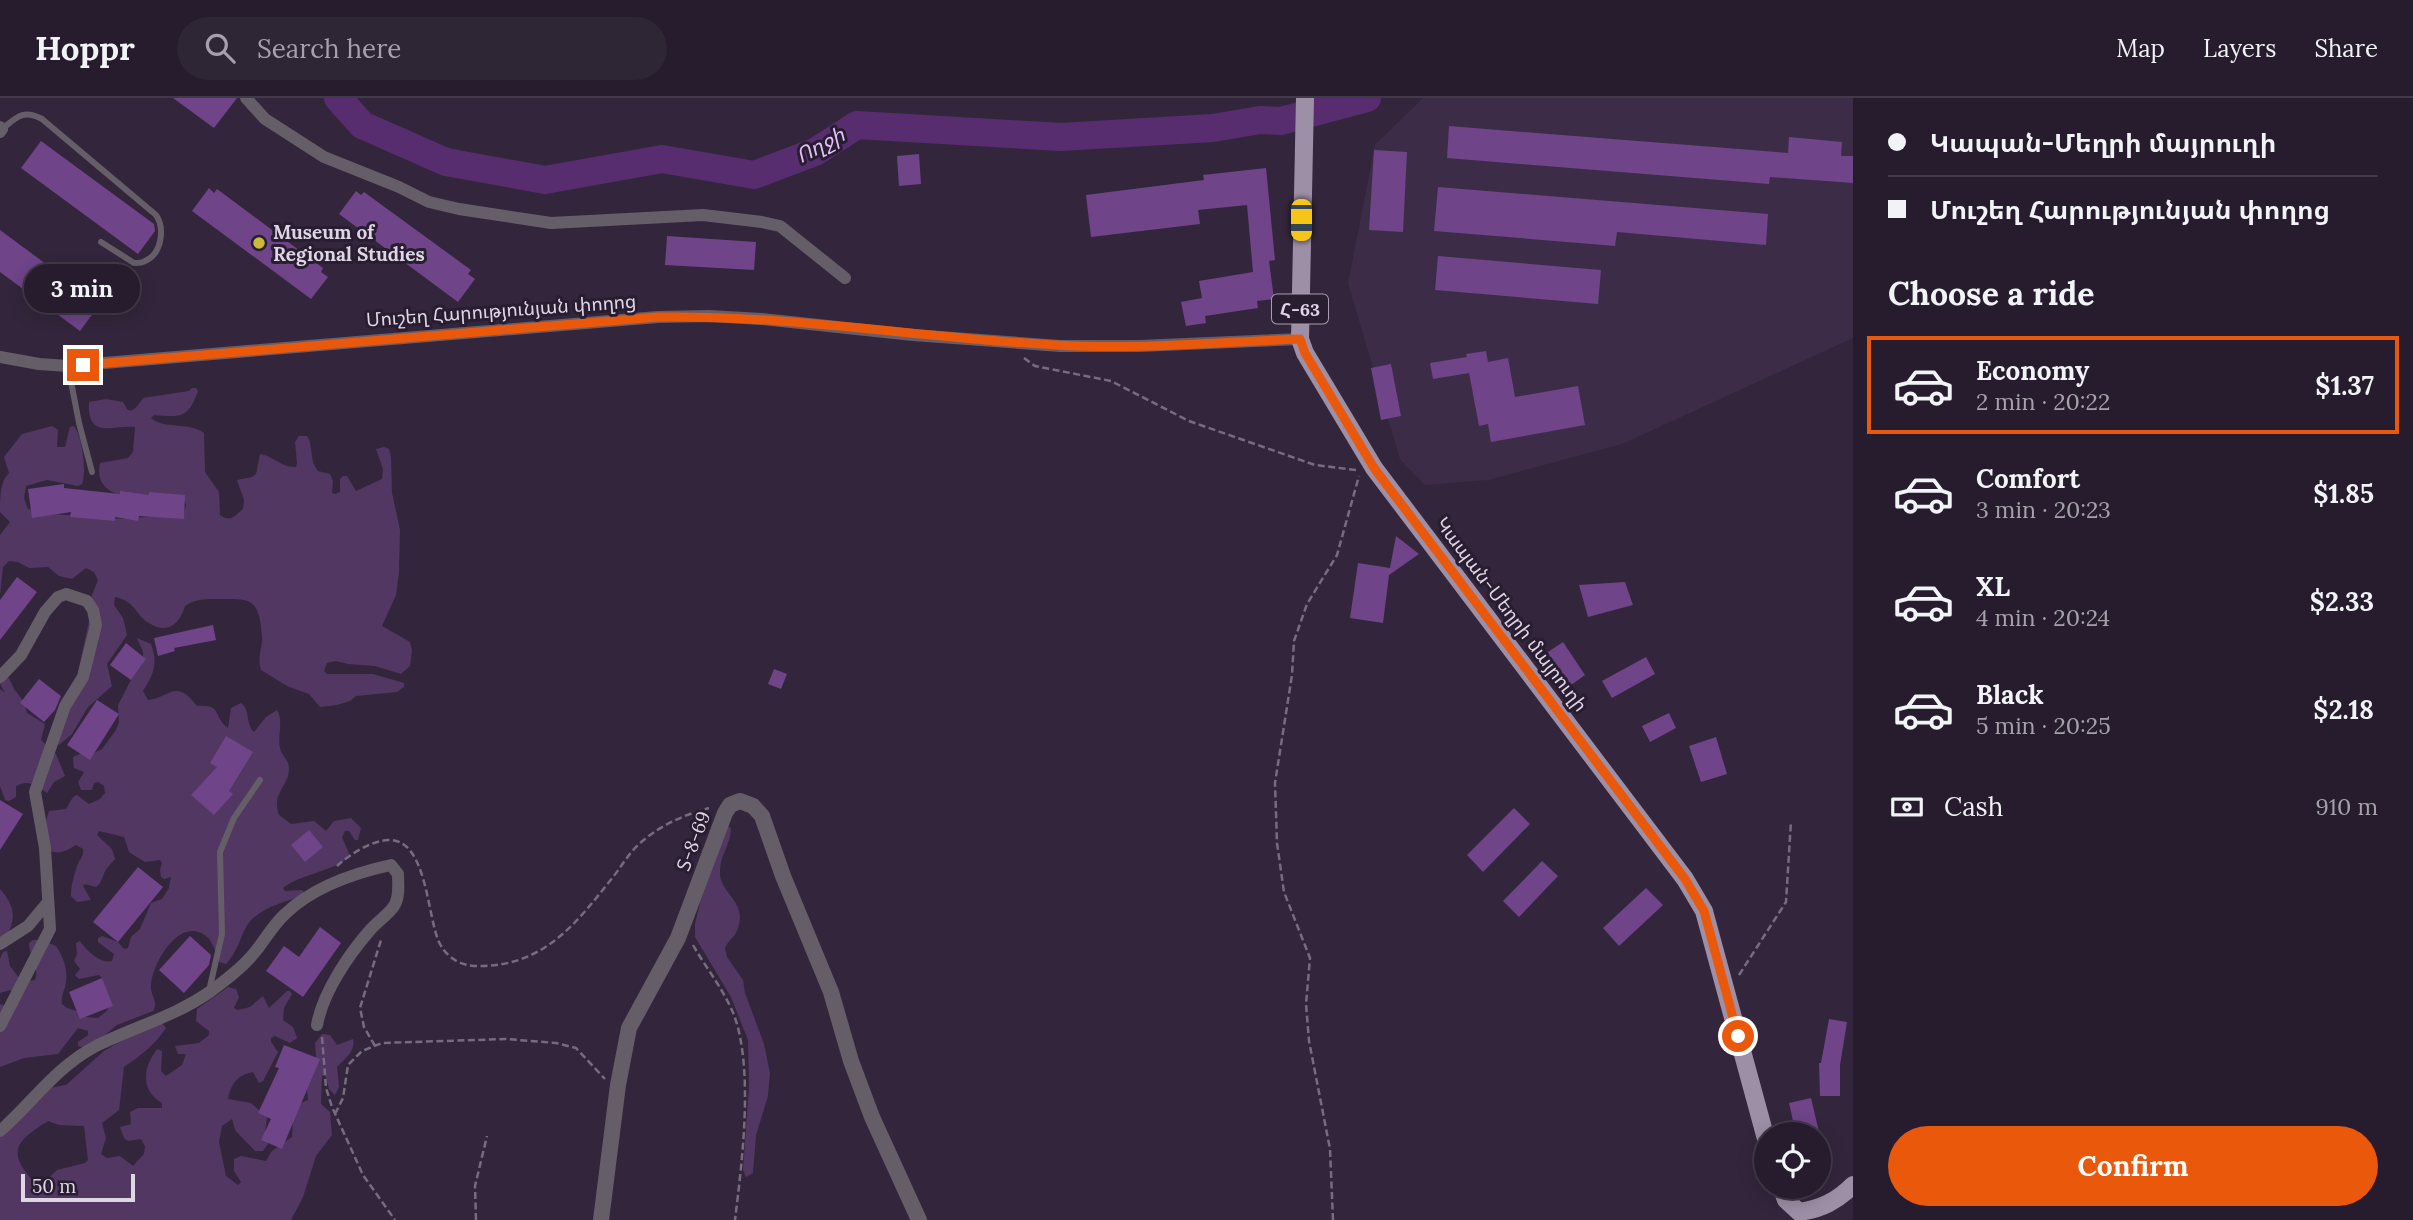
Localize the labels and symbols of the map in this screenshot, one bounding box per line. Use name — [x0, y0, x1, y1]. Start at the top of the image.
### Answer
water label: Ողջի — [791, 121, 850, 169]
car — [1291, 199, 1312, 241]
place label: Museum of Regional Studies — [273, 220, 425, 266]
marker: Museum of Regional Studies — [251, 235, 267, 251]
callout: 3 min — [25, 264, 141, 313]
street label: Մուշեղ Հարությունյան փողոց — [365, 289, 637, 331]
road number: Հ-63 — [1272, 294, 1328, 324]
route end — [67, 349, 99, 381]
street label: Կապան-Մեղրի մայրուղի — [1431, 512, 1593, 716]
street label: Տ-8-69 — [671, 808, 715, 874]
route start — [1722, 1020, 1754, 1052]
scale bar — [21, 1171, 135, 1203]

